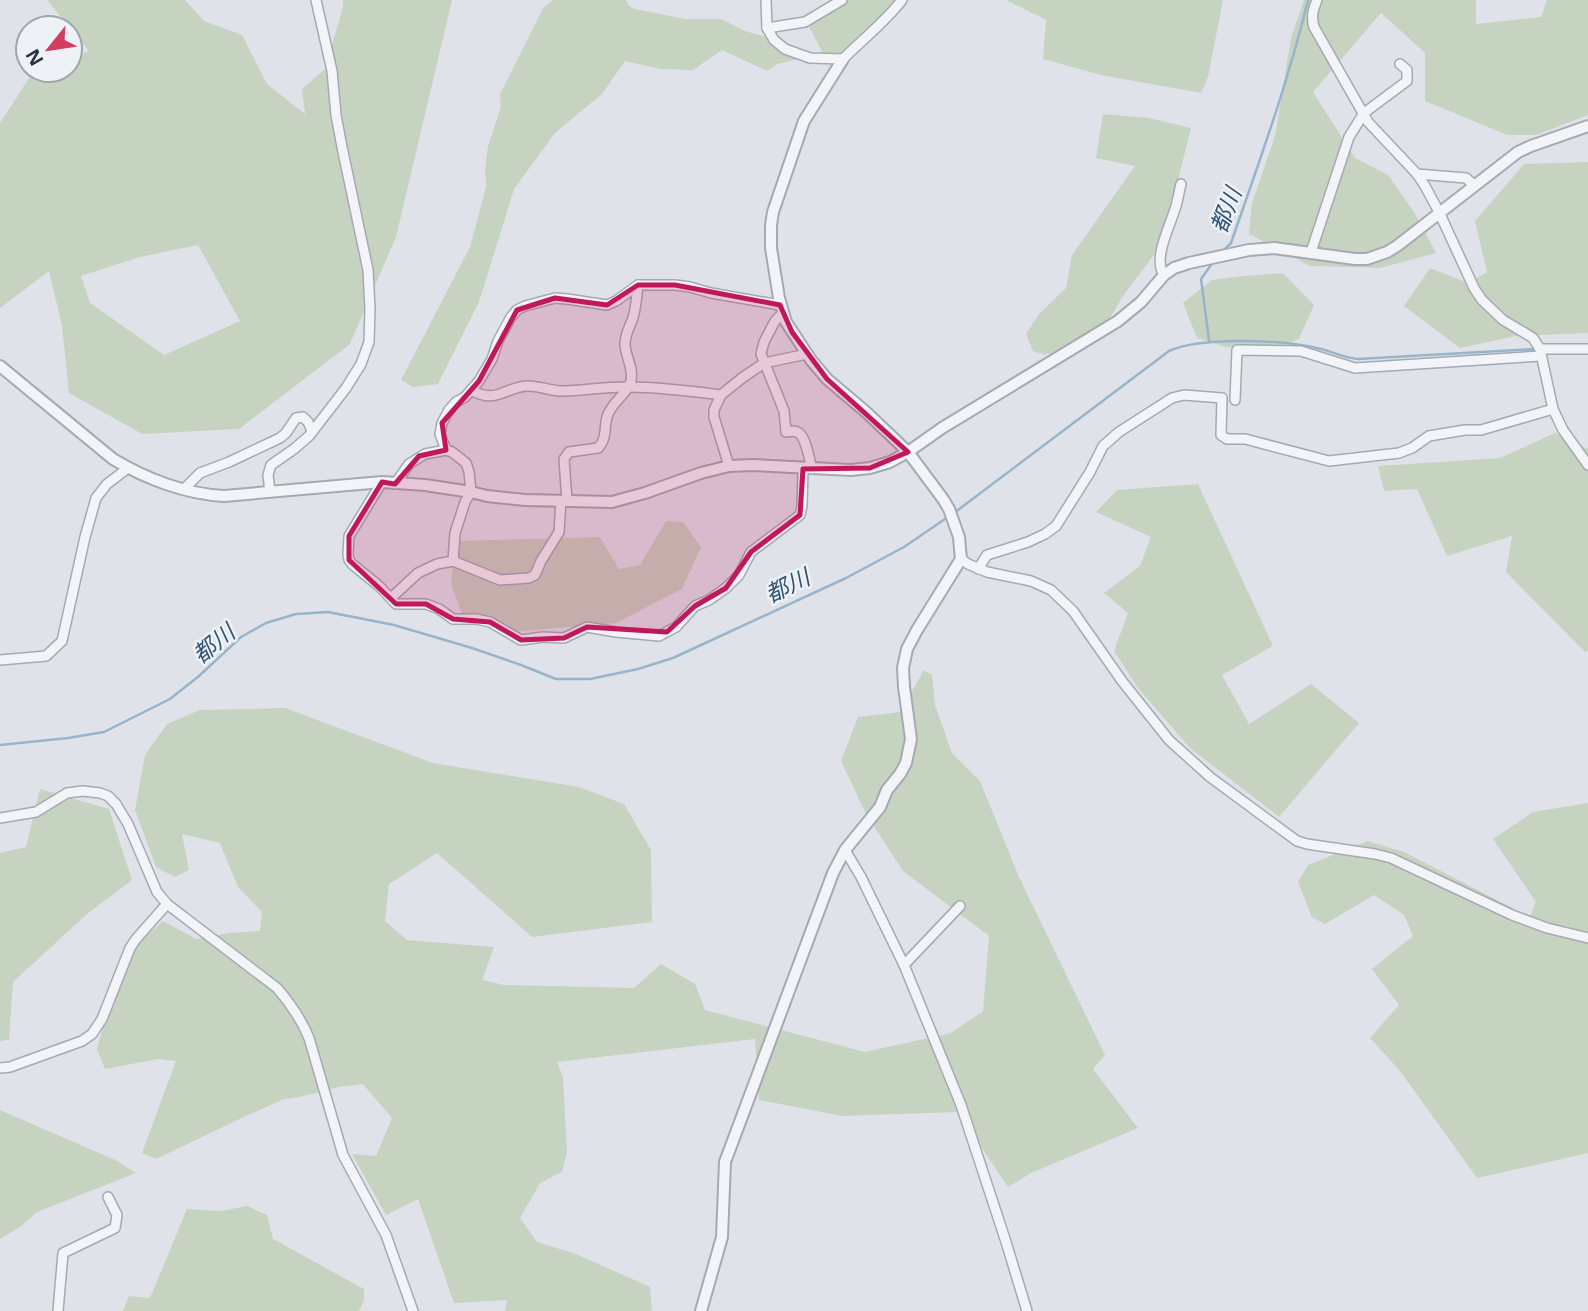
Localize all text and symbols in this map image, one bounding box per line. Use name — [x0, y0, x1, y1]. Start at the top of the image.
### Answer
north arrow — [14, 14, 84, 84]
text: N — [19, 44, 49, 71]
water label: 都川 — [1202, 180, 1249, 237]
water label: 都川 — [759, 559, 817, 609]
water label: 都川 — [185, 614, 243, 670]

